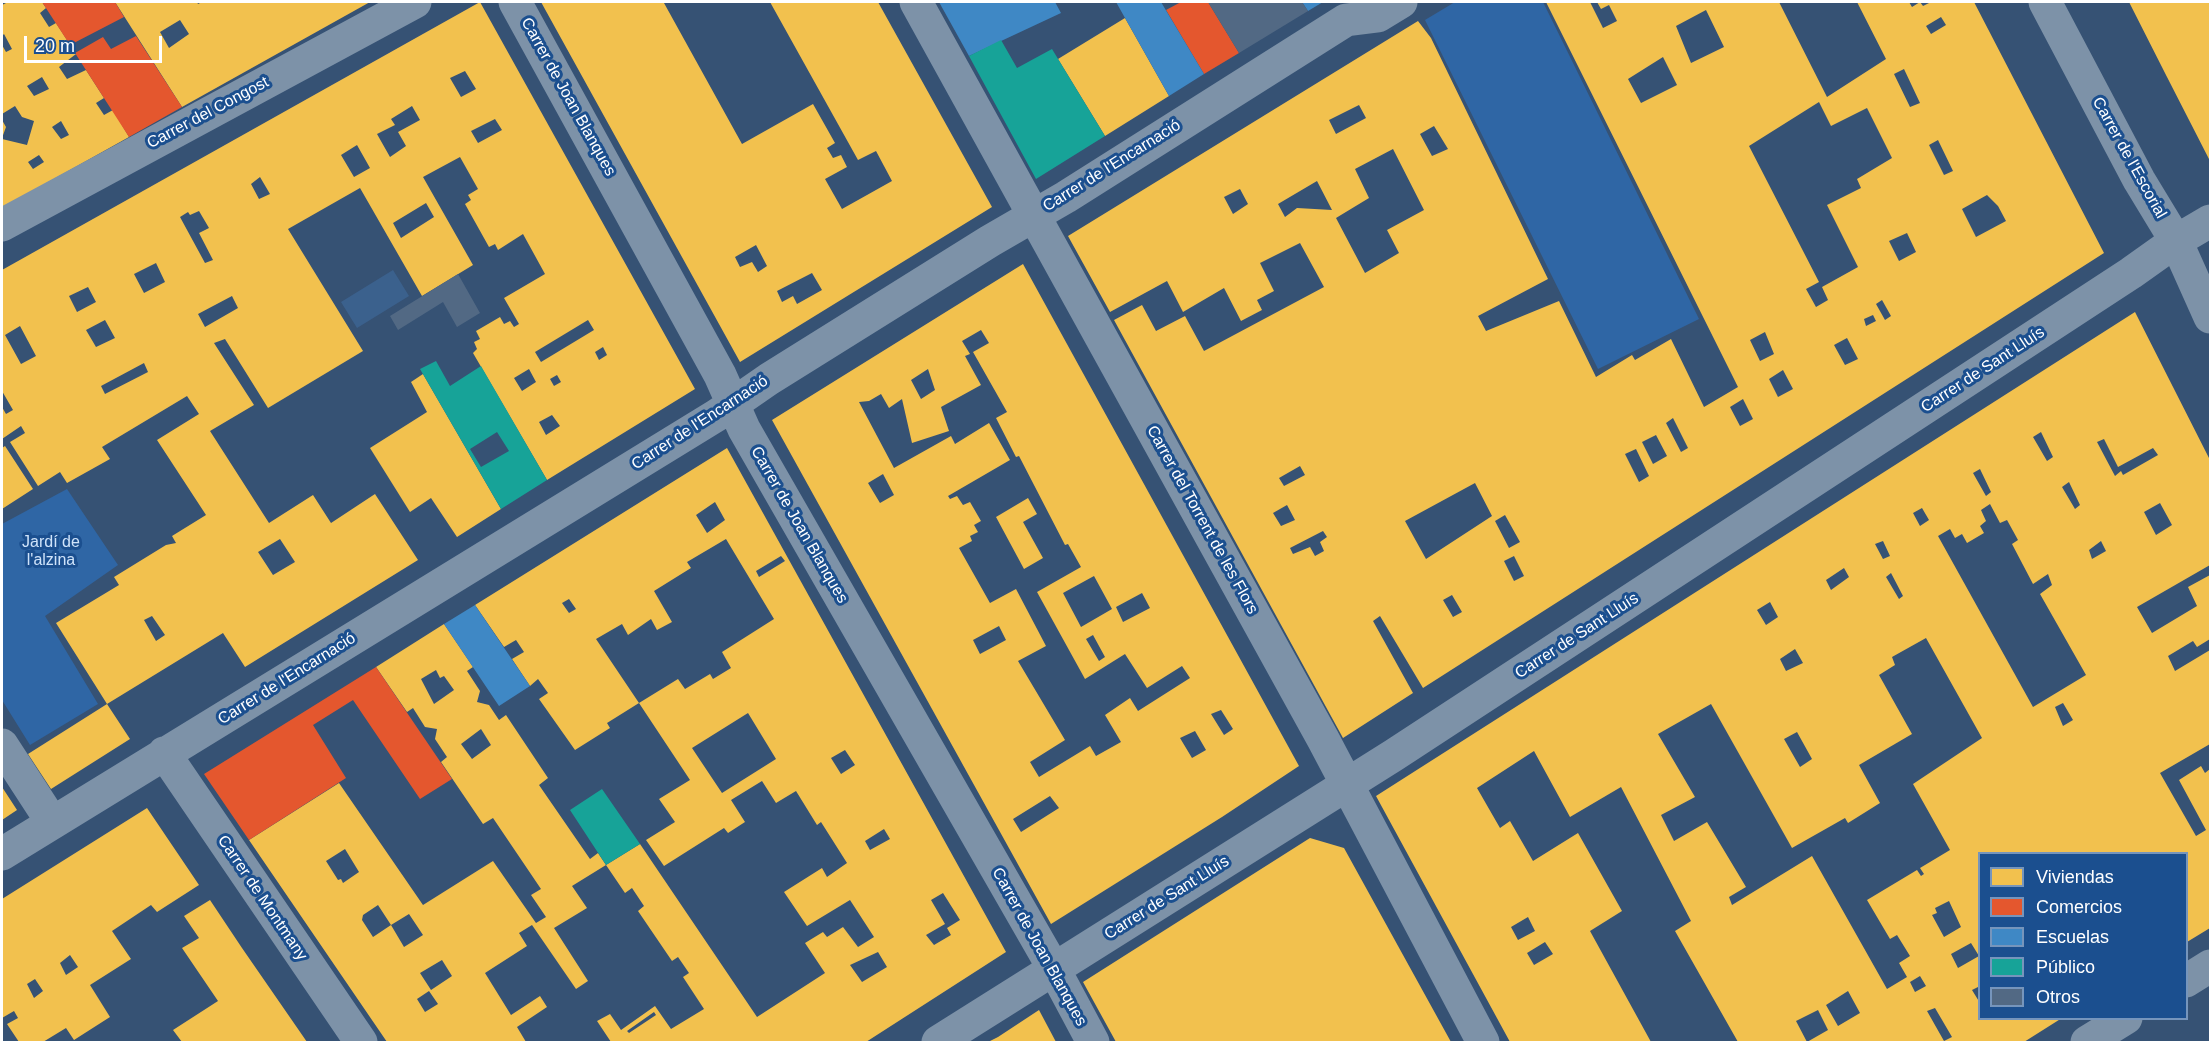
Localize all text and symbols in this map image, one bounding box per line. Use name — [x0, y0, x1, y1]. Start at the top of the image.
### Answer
street label: Carrer de Joan Blanques — [516, 15, 620, 179]
scale bar — [27, 24, 165, 62]
text: 20 m — [35, 36, 75, 56]
street label: Carrer del Congost — [144, 73, 272, 153]
street label: Carrer de l'Escorial — [2088, 94, 2170, 222]
street label: Carrer de l'Encarnació — [1040, 116, 1184, 216]
street label: Carrer de Sant Lluís — [1918, 323, 2048, 417]
street label: Carrer de l'Encarnació — [628, 372, 772, 474]
street label: Carrer del Torrent de les Flors — [1142, 422, 1262, 618]
street label: Carrer de Joan Blanques — [746, 443, 852, 607]
park label: Jardí de l'alzina — [22, 533, 80, 571]
street label: Carrer de Sant Lluís — [1512, 589, 1642, 683]
street label: Carrer de l'Encarnació — [215, 629, 359, 729]
street label: Carrer de Montmany — [213, 832, 311, 964]
street label: Carrer de Sant Lluís — [1101, 852, 1233, 944]
legend — [1978, 852, 2188, 1020]
street label: Carrer de Joan Blanques — [987, 865, 1091, 1029]
text: Viviendas — [2036, 867, 2114, 887]
text: Comercios — [2036, 897, 2122, 917]
text: Escuelas — [2036, 927, 2109, 947]
text: Público — [2036, 957, 2095, 977]
text: Otros — [2036, 987, 2080, 1007]

